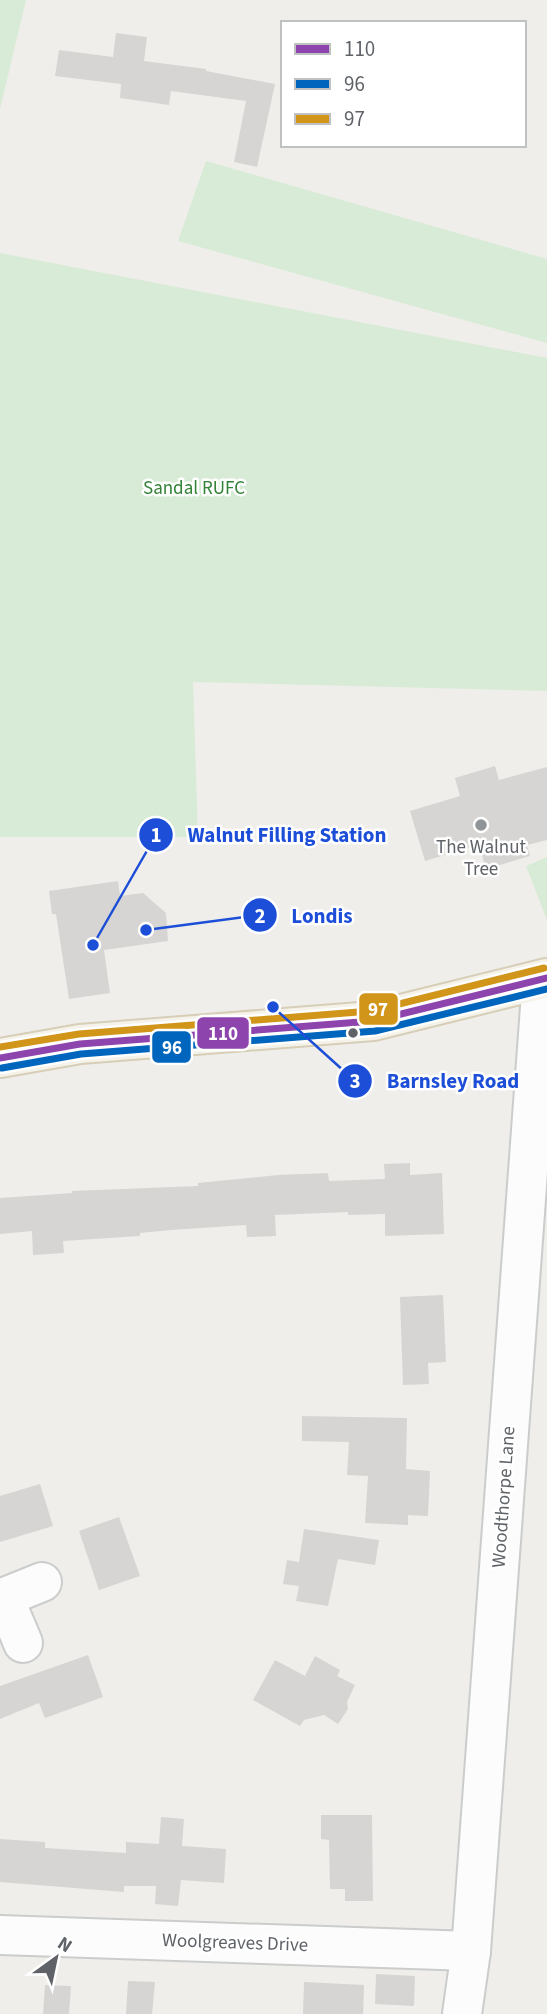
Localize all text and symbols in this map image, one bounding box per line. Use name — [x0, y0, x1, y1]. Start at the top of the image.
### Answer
legend — [281, 21, 526, 147]
text: 110 — [344, 34, 375, 64]
text: 96 — [344, 69, 365, 99]
text: 97 — [344, 104, 365, 134]
park label: Sandal RUFC — [143, 475, 245, 502]
callout: Walnut Filling Station — [138, 814, 400, 856]
marker: The Walnut Tree — [473, 817, 489, 833]
text: 1 — [150, 820, 162, 850]
text: Walnut Filling Station — [187, 820, 387, 850]
place label: The Walnut Tree — [436, 834, 527, 883]
callout: Londis — [243, 894, 367, 936]
text: 2 — [254, 901, 266, 931]
text: Londis — [291, 901, 353, 931]
line badge: 97 — [358, 992, 399, 1026]
text: 97 — [368, 997, 388, 1024]
line badge: 110 — [196, 1016, 250, 1050]
text: 110 — [208, 1021, 238, 1048]
unlabelled marker — [346, 1026, 360, 1040]
line badge: 96 — [151, 1030, 192, 1064]
text: 96 — [162, 1035, 182, 1062]
callout: Barnsley Road — [338, 1060, 533, 1102]
text: 3 — [349, 1066, 361, 1096]
text: Barnsley Road — [387, 1066, 519, 1096]
street label: Woodthorpe Lane — [486, 1425, 522, 1569]
north arrow — [21, 1923, 91, 1993]
street label: Woolgreaves Drive — [161, 1927, 309, 1959]
text: N — [52, 1930, 77, 1960]

